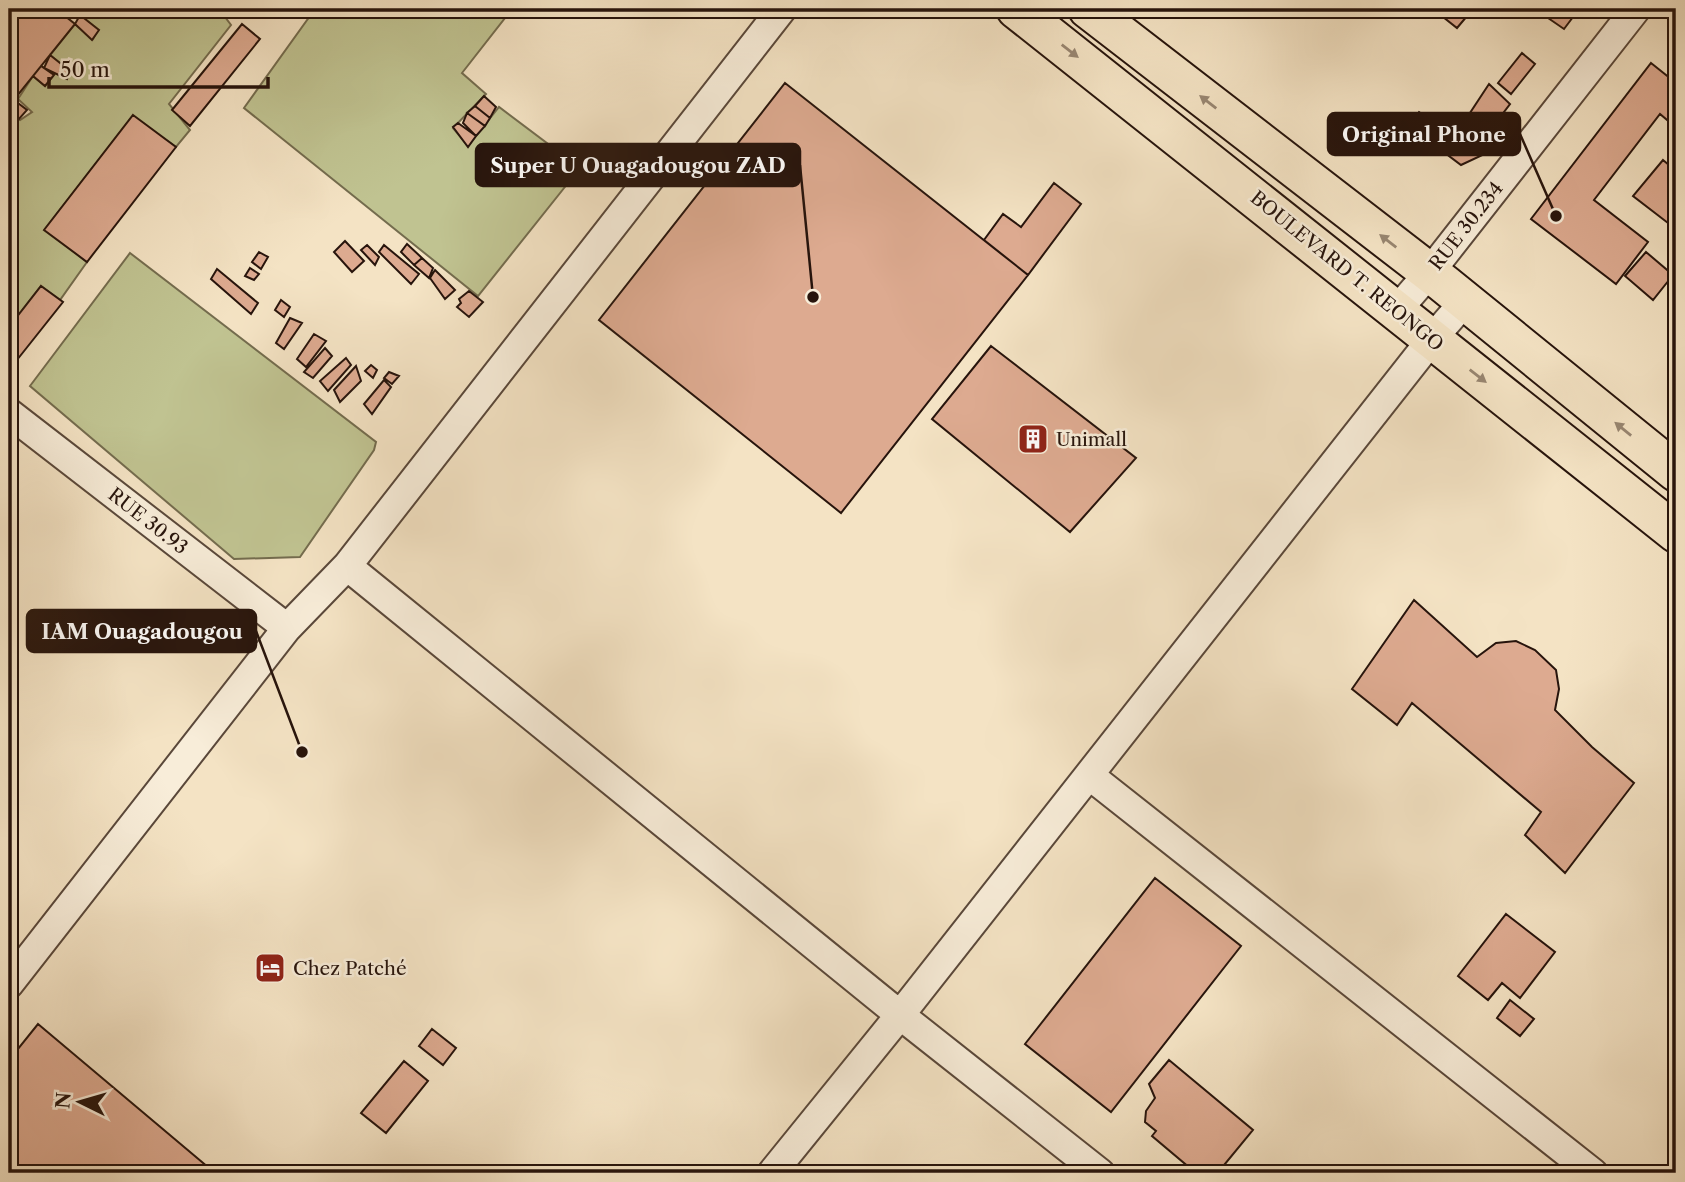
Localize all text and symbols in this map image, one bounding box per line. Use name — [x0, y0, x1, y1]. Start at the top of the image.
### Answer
one-way arrow — [1061, 44, 1079, 58]
scale bar — [49, 46, 268, 90]
text: 50 m — [60, 57, 110, 82]
one-way arrow — [1199, 95, 1217, 109]
callout: Original Phone — [1328, 113, 1520, 155]
text: Original Phone — [1342, 122, 1506, 147]
callout: Super U Ouagadougou ZAD — [476, 144, 800, 186]
text: Super U Ouagadougou ZAD — [490, 153, 786, 178]
street label: RUE 30.234 — [1424, 177, 1508, 275]
street label: BOULEVARD T. REONGO — [1246, 186, 1448, 356]
one-way arrow — [1379, 235, 1397, 249]
one-way arrow — [1469, 368, 1487, 383]
building icon: Unimall — [1016, 422, 1050, 456]
one-way arrow — [1615, 422, 1632, 437]
place label: Unimall — [1056, 428, 1127, 451]
street label: RUE 30.93 — [104, 483, 192, 559]
callout: IAM Ouagadougou — [27, 610, 256, 652]
text: IAM Ouagadougou — [41, 619, 243, 644]
hotel icon: Chez Patché — [253, 951, 287, 985]
place label: Chez Patché — [293, 957, 407, 980]
north arrow — [46, 1066, 116, 1136]
text: N — [51, 1091, 76, 1110]

